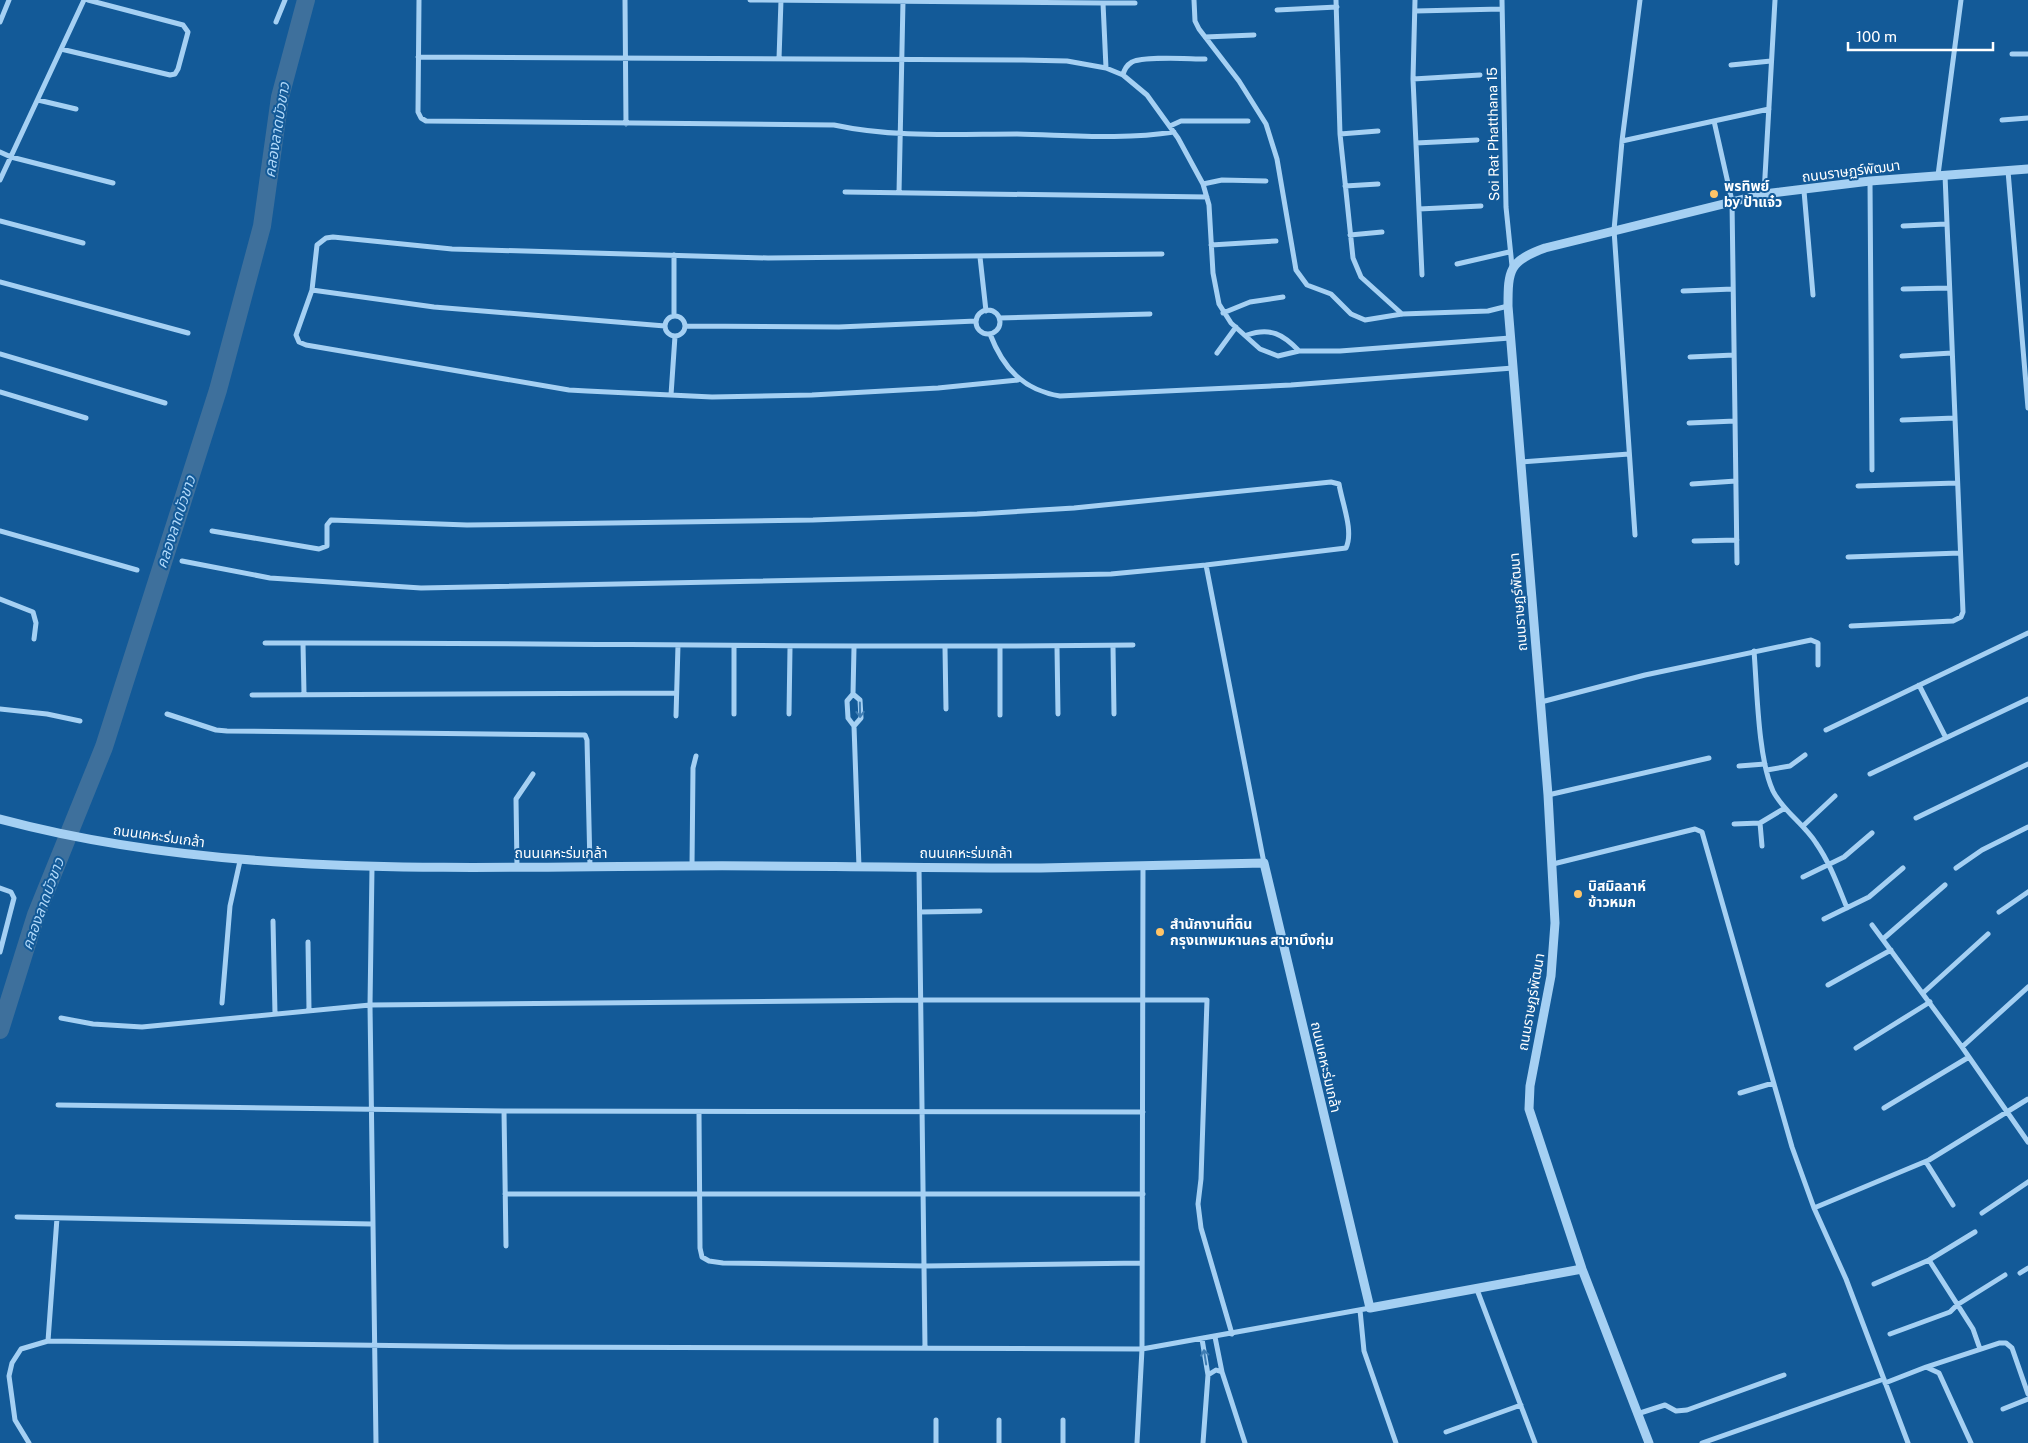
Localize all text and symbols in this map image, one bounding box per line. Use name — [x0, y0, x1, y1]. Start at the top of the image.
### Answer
scale bar — [1848, 20, 1993, 52]
text: 100 m — [1856, 28, 1897, 45]
street label: Soi Rat Phatthana 15 — [1484, 67, 1502, 201]
water label: คลองลาดบัวขาว — [261, 80, 293, 179]
street label: ถนนราษฏร์พัฒนา — [1801, 157, 1901, 185]
place label: พรทิพย์ by ป้าแจ๋ว — [1724, 178, 1782, 210]
marker: พรทิพย์ by ป้าแจ๋ว — [1708, 188, 1720, 200]
water label: คลองลาดบัวขาว — [153, 473, 199, 570]
street label: ถนนราษฏร์พัฒนา — [1506, 552, 1530, 652]
one-way arrow — [855, 701, 865, 717]
street label: ถนนเคหะร่มเกล้า — [112, 822, 206, 850]
street label: ถนนเคหะร่มเกล้า — [515, 845, 607, 861]
street label: ถนนเคหะร่มเกล้า — [920, 845, 1012, 861]
water label: คลองลาดบัวขาว — [18, 855, 67, 952]
place label: บิสมิลลาห์ ข้าวหมก — [1588, 878, 1646, 910]
marker: บิสมิลลาห์ ข้าวหมก — [1572, 888, 1584, 900]
place label: สำนักงานที่ดิน กรุงเทพมหานคร สาขาบึงกุ่ม — [1170, 914, 1334, 949]
marker: สำนักงานที่ดิน กรุงเทพมหานคร สาขาบึงกุ่ม — [1154, 926, 1166, 938]
street label: ถนนราษฏร์พัฒนา — [1515, 952, 1547, 1052]
street label: ถนนเคหะร่มเกล้า — [1308, 1020, 1344, 1114]
one-way arrow — [1200, 1350, 1210, 1366]

